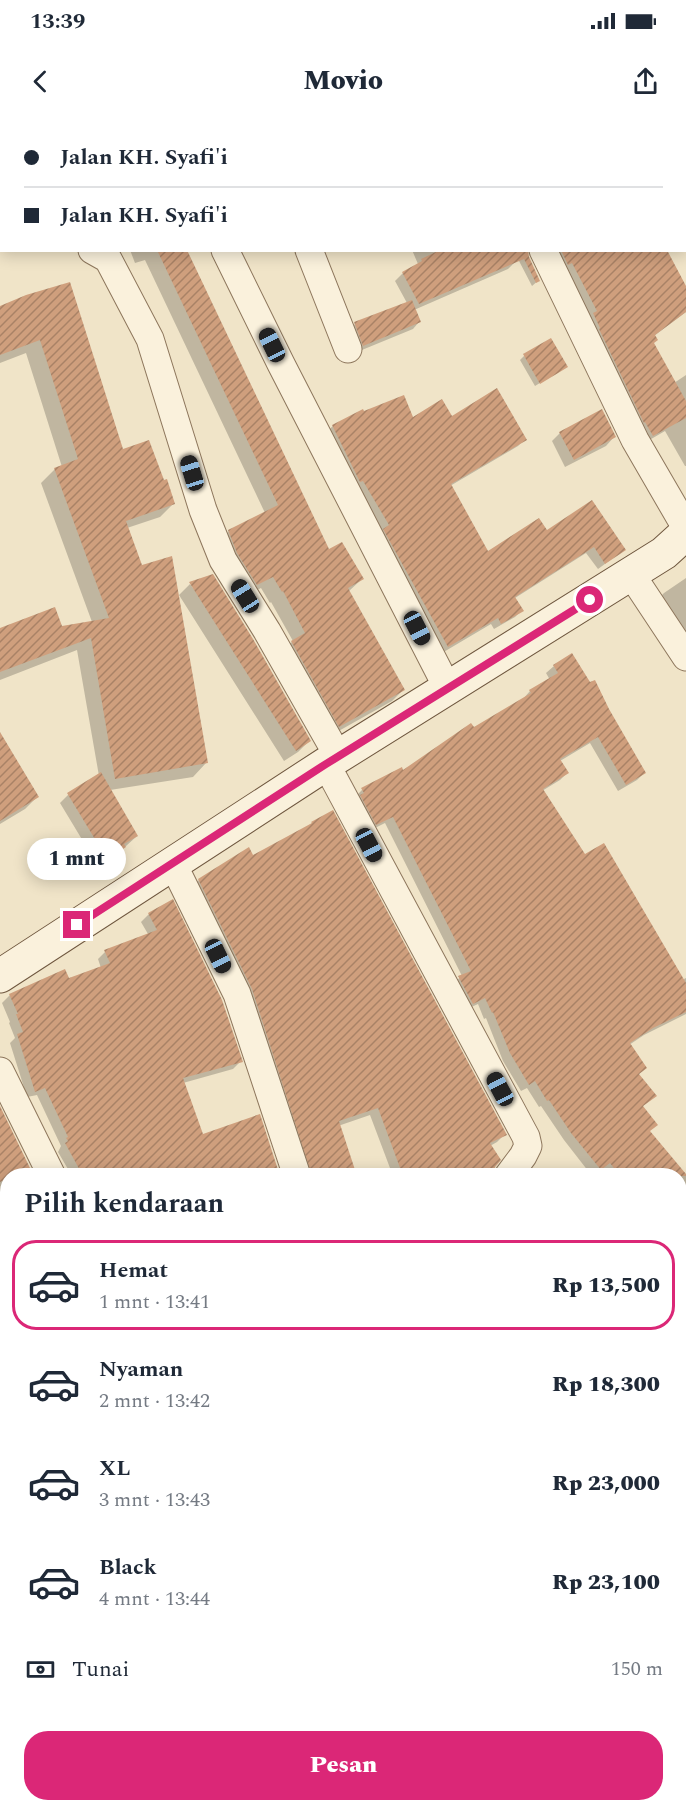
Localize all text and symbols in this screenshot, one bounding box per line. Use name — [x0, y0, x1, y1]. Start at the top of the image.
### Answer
text: 13:39 — [30, 5, 85, 38]
text: Movio — [303, 60, 383, 102]
icon: back — [24, 65, 57, 98]
icon: share — [629, 65, 662, 98]
text: Jalan KH. Syafi'i — [60, 141, 228, 174]
text: Jalan KH. Syafi'i — [60, 199, 228, 232]
car — [256, 325, 288, 365]
car — [178, 453, 206, 493]
car — [228, 576, 262, 616]
route start — [576, 586, 603, 613]
car — [401, 608, 433, 648]
car — [353, 825, 385, 865]
callout: 1 mnt — [28, 838, 127, 880]
text: 1 mnt — [48, 844, 105, 874]
route end — [63, 911, 90, 938]
car — [202, 936, 234, 976]
car — [484, 1069, 516, 1109]
text: Pilih kendaraan — [24, 1183, 224, 1225]
text: Hemat — [99, 1254, 168, 1287]
icon: car — [27, 1258, 81, 1312]
text: Rp 13,500 — [552, 1269, 660, 1302]
text: 1 mnt · 13:41 — [99, 1287, 210, 1317]
text: Nyaman — [99, 1353, 183, 1386]
icon: car — [27, 1357, 81, 1411]
text: Rp 18,300 — [552, 1368, 660, 1401]
text: 2 mnt · 13:42 — [99, 1386, 210, 1416]
text: XL — [99, 1452, 130, 1485]
icon: car — [27, 1456, 81, 1510]
text: Rp 23,000 — [552, 1467, 660, 1500]
text: 3 mnt · 13:43 — [99, 1485, 210, 1515]
text: Black — [99, 1551, 157, 1584]
icon: car — [27, 1555, 81, 1609]
text: Rp 23,100 — [552, 1566, 660, 1599]
text: 4 mnt · 13:44 — [99, 1584, 210, 1614]
icon: cash — [24, 1653, 57, 1686]
text: Tunai — [72, 1653, 129, 1686]
text: 150 m — [611, 1654, 663, 1684]
button: Pesan — [24, 1731, 663, 1800]

